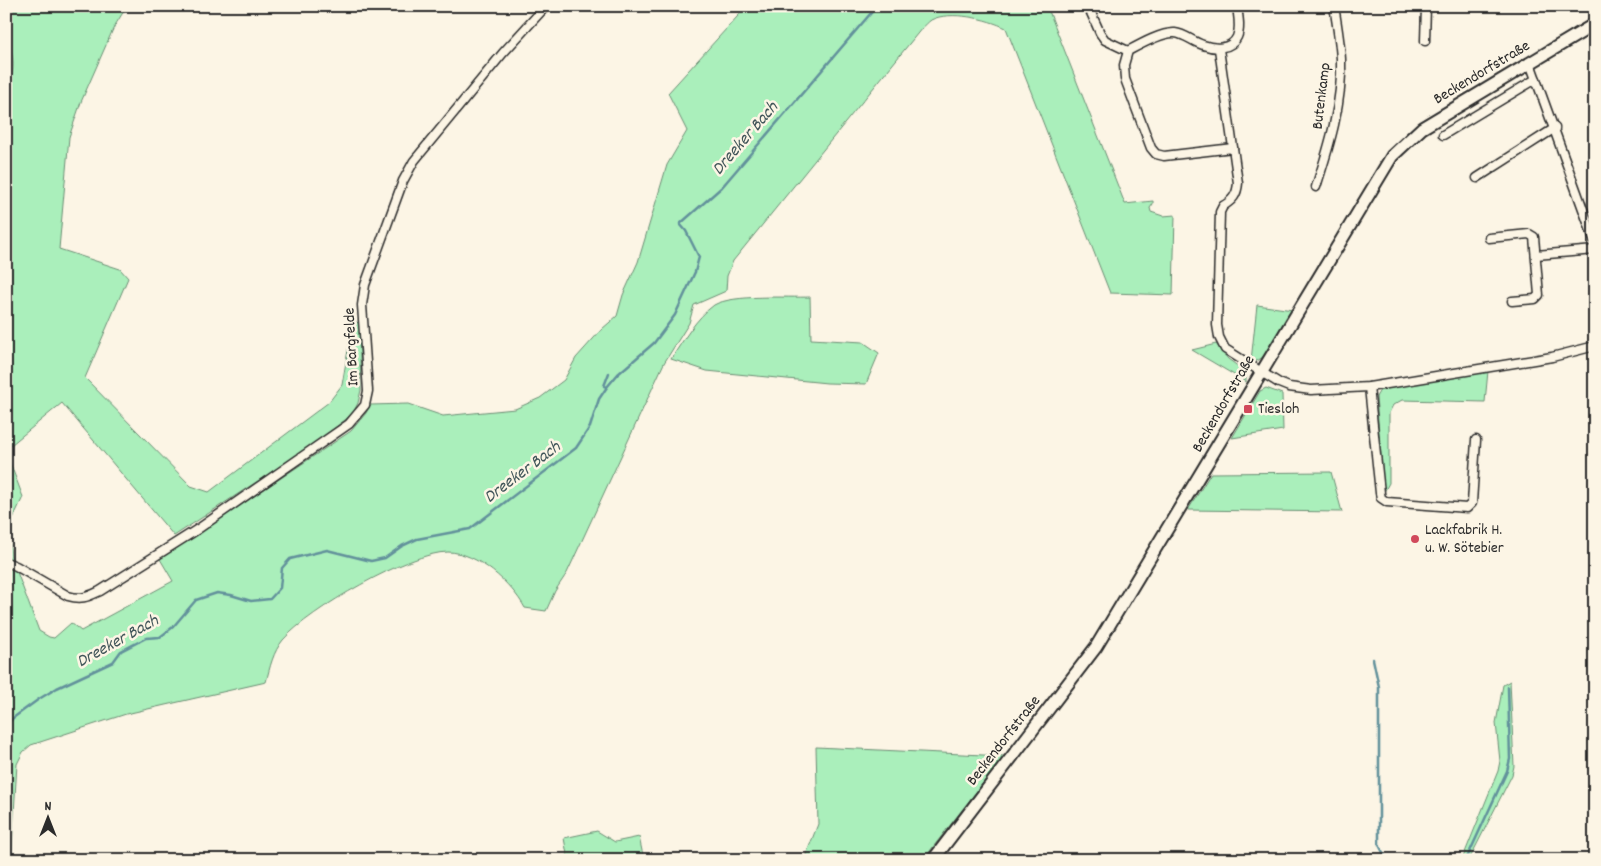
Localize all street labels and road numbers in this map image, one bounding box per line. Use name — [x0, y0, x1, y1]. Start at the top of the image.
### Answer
street label: Beckendorfstraße — [1429, 35, 1535, 111]
street label: Butenkamp — [1306, 61, 1338, 131]
street label: Im Bargfelde — [338, 307, 366, 387]
street label: Beckendorfstraße — [1187, 351, 1261, 457]
street label: Beckendorfstraße — [961, 691, 1047, 791]

